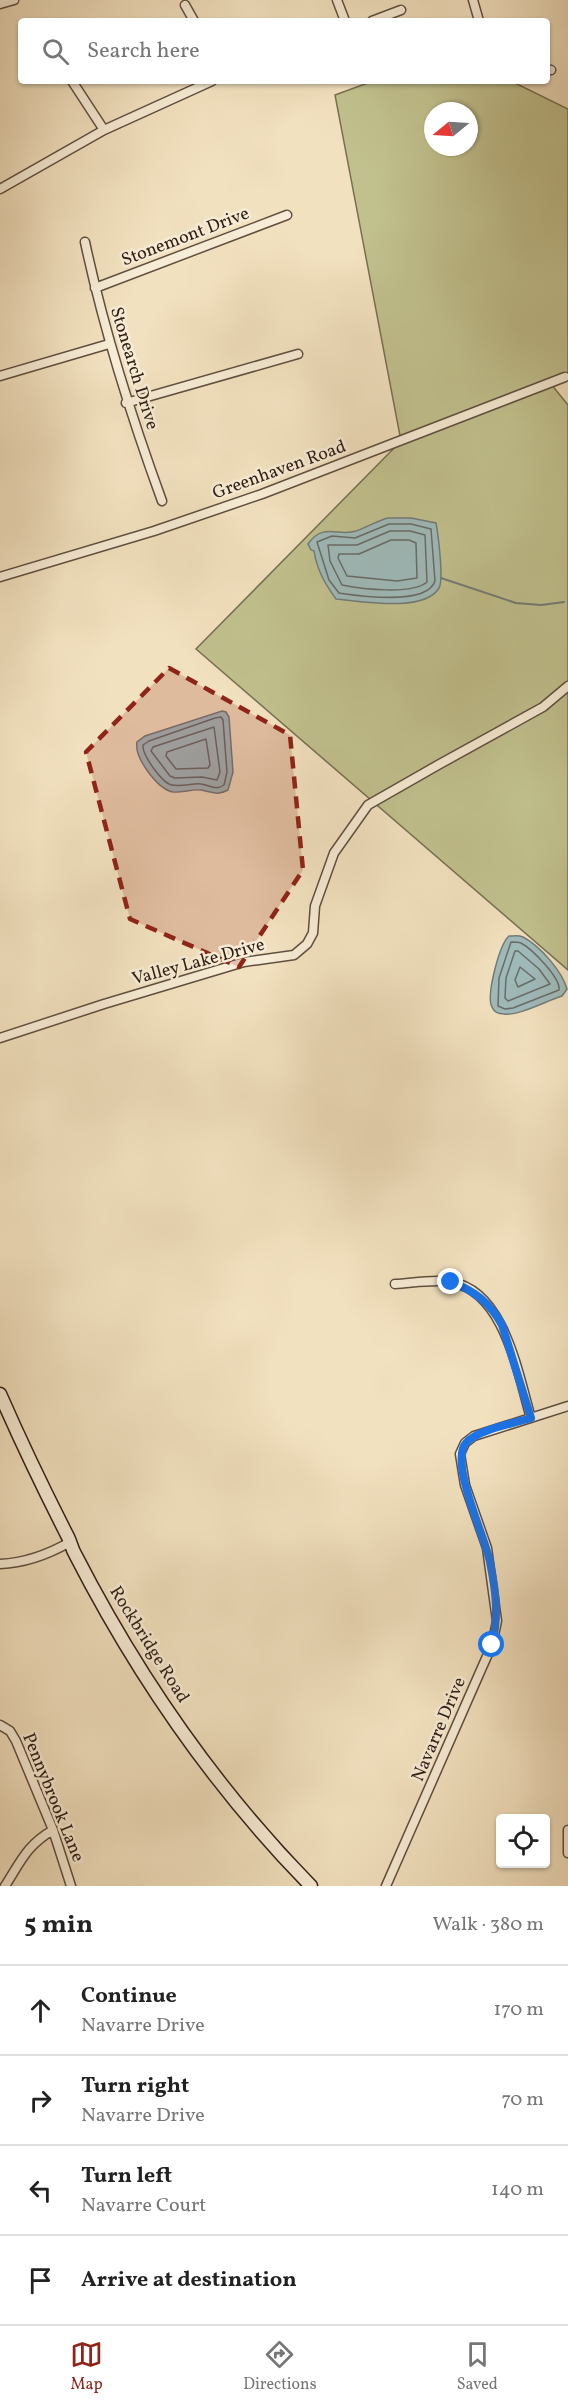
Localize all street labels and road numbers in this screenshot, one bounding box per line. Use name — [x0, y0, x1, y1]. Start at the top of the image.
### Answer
street label: Stonemont Drive — [118, 202, 253, 273]
street label: Stonearch Drive — [103, 304, 164, 433]
street label: Greenhaven Road — [209, 435, 350, 506]
street label: Valley Lake Drive — [129, 933, 267, 992]
street label: Rockbridge Road — [103, 1581, 195, 1708]
street label: Navarre Drive — [406, 1673, 473, 1786]
street label: Pennybrook Lane — [15, 1729, 90, 1866]

